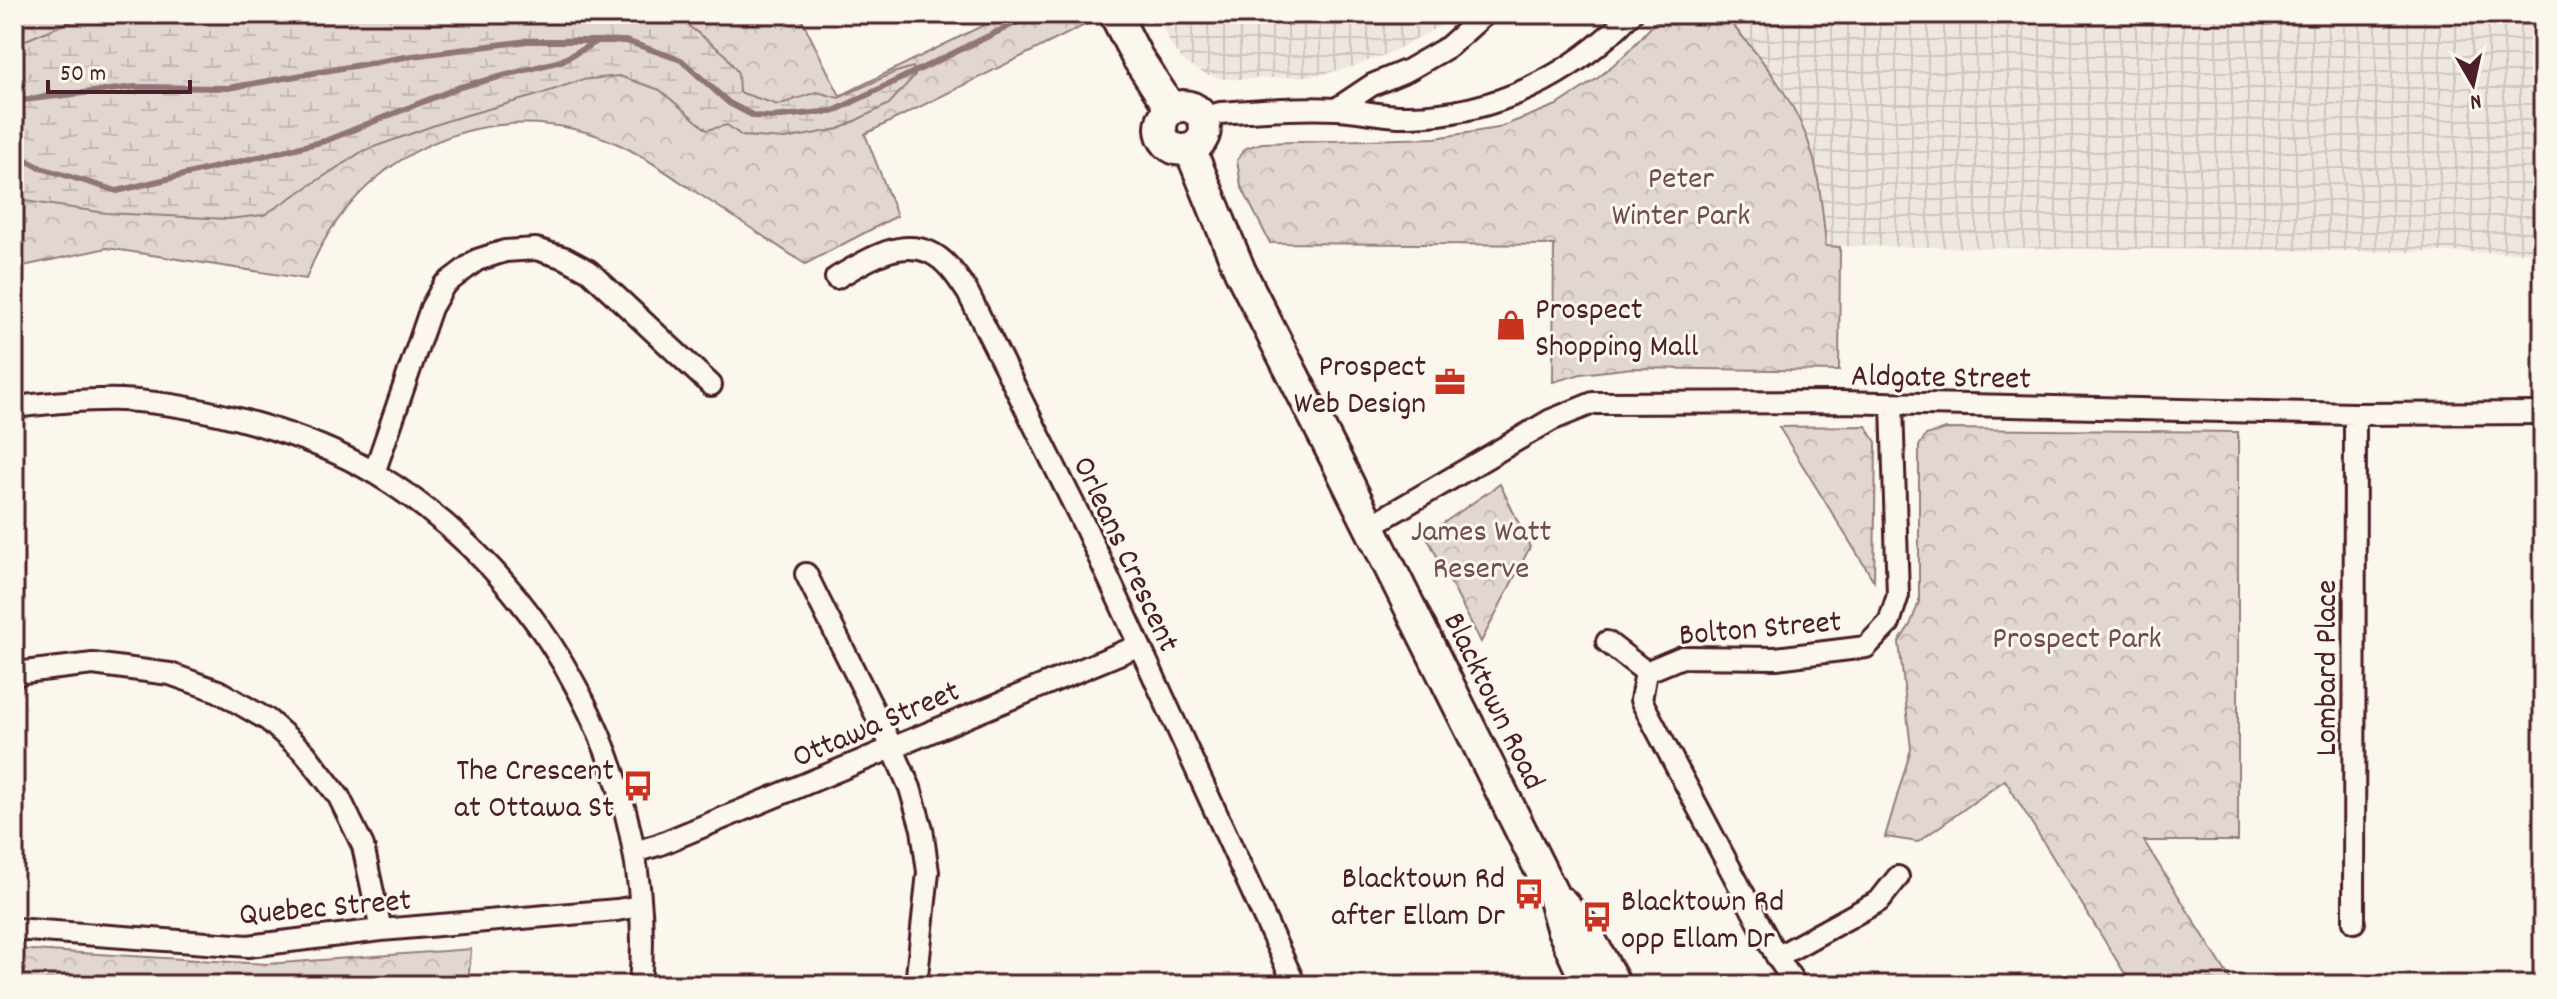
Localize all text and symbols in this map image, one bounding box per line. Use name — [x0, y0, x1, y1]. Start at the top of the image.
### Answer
scale bar — [48, 44, 190, 94]
north arrow — [2433, 44, 2513, 124]
text: 50 m — [60, 58, 106, 92]
text: N — [2468, 84, 2483, 116]
park label: Peter Winter Park — [1612, 158, 1750, 241]
place label: Prospect Shopping Mall — [1535, 289, 1699, 372]
shop icon: Prospect Shopping Mall — [1494, 308, 1528, 342]
place label: Prospect Web Design — [1294, 346, 1426, 429]
street label: Aldgate Street — [1850, 355, 2032, 405]
office icon: Prospect Web Design — [1433, 365, 1467, 399]
street label: Orleans Crescent — [1058, 450, 1189, 661]
park label: James Watt Reserve — [1411, 511, 1551, 594]
street label: Lombard Place — [2306, 580, 2352, 756]
street label: Bolton Street — [1677, 601, 1844, 661]
street label: Blacktown Road — [1429, 606, 1554, 799]
park label: Prospect Park — [1992, 618, 2162, 664]
street label: Ottawa Street — [786, 671, 968, 782]
place label: The Crescent at Ottawa St — [454, 750, 614, 833]
bus stop icon: The Crescent at Ottawa St — [621, 769, 655, 803]
place label: Blacktown Rd after Ellam Dr — [1331, 858, 1505, 941]
bus stop icon: Blacktown Rd after Ellam Dr — [1512, 877, 1546, 911]
street label: Quebec Street — [238, 880, 414, 940]
place label: Blacktown Rd opp Ellam Dr — [1621, 881, 1784, 964]
bus stop icon: Blacktown Rd opp Ellam Dr — [1580, 900, 1614, 934]

